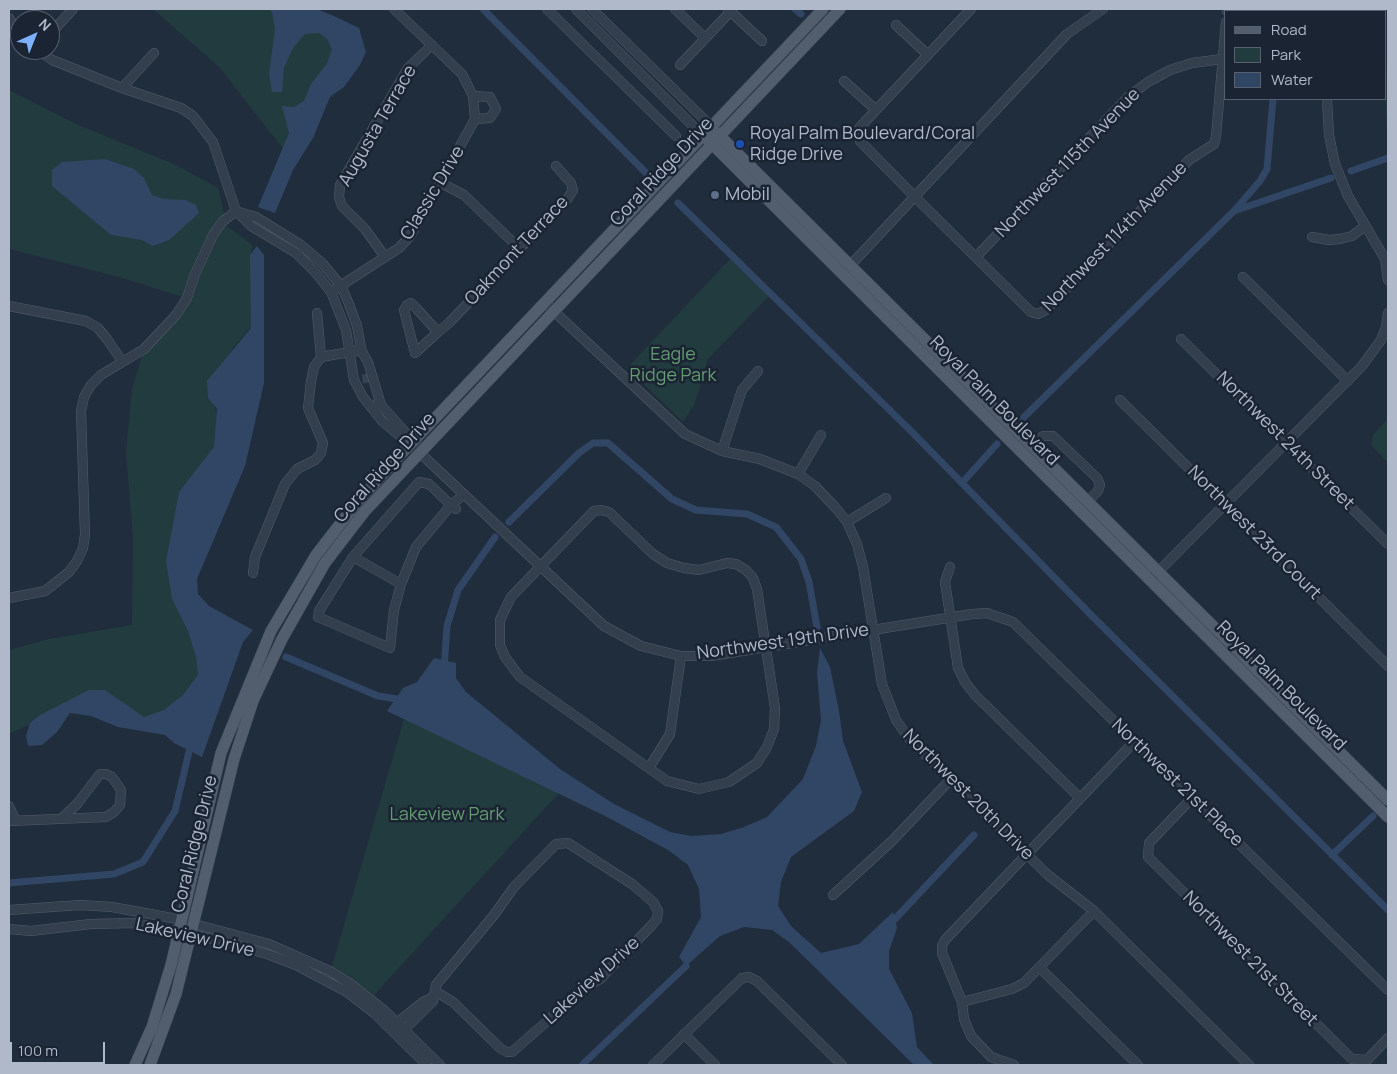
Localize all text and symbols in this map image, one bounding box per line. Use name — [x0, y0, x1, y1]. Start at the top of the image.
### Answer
north arrow — [10, 10, 60, 60]
legend — [1224, 10, 1387, 100]
text: N — [35, 14, 55, 35]
text: Road — [1271, 19, 1307, 40]
text: Park — [1271, 44, 1301, 65]
street label: Augusta Terrace — [335, 62, 421, 190]
text: Water — [1271, 69, 1313, 90]
street label: Northwest 115th Avenue — [991, 84, 1145, 242]
street label: Coral Ridge Drive — [606, 113, 718, 231]
place label: Royal Palm Boulevard/Coral Ridge Drive — [750, 123, 975, 166]
marker: Royal Palm Boulevard/Coral Ridge Drive — [734, 138, 746, 150]
street label: Classic Drive — [396, 142, 470, 244]
street label: Northwest 114th Avenue — [1038, 158, 1192, 316]
place label: Mobil — [725, 184, 770, 206]
marker: Mobil — [709, 189, 721, 201]
street label: Oakmont Terrace — [461, 192, 573, 310]
street label: Royal Palm Boulevard — [925, 332, 1063, 470]
park label: Eagle Ridge Park — [630, 344, 716, 386]
street label: Northwest 24th Street — [1211, 367, 1359, 515]
street label: Coral Ridge Drive — [330, 409, 440, 527]
street label: Northwest 23rd Court — [1183, 462, 1325, 604]
street label: Royal Palm Boulevard — [1212, 617, 1350, 755]
street label: Northwest 19th Drive — [696, 619, 870, 665]
street label: Northwest 21st Place — [1107, 715, 1247, 851]
street label: Northwest 20th Drive — [898, 725, 1038, 865]
street label: Coral Ridge Drive — [168, 773, 222, 915]
park label: Lakeview Park — [390, 804, 504, 826]
street label: Northwest 21st Street — [1178, 887, 1322, 1031]
street label: Lakeview Drive — [134, 914, 256, 962]
street label: Lakeview Drive — [540, 932, 644, 1030]
scale bar — [12, 1032, 108, 1064]
text: 100 m — [18, 1040, 58, 1061]

